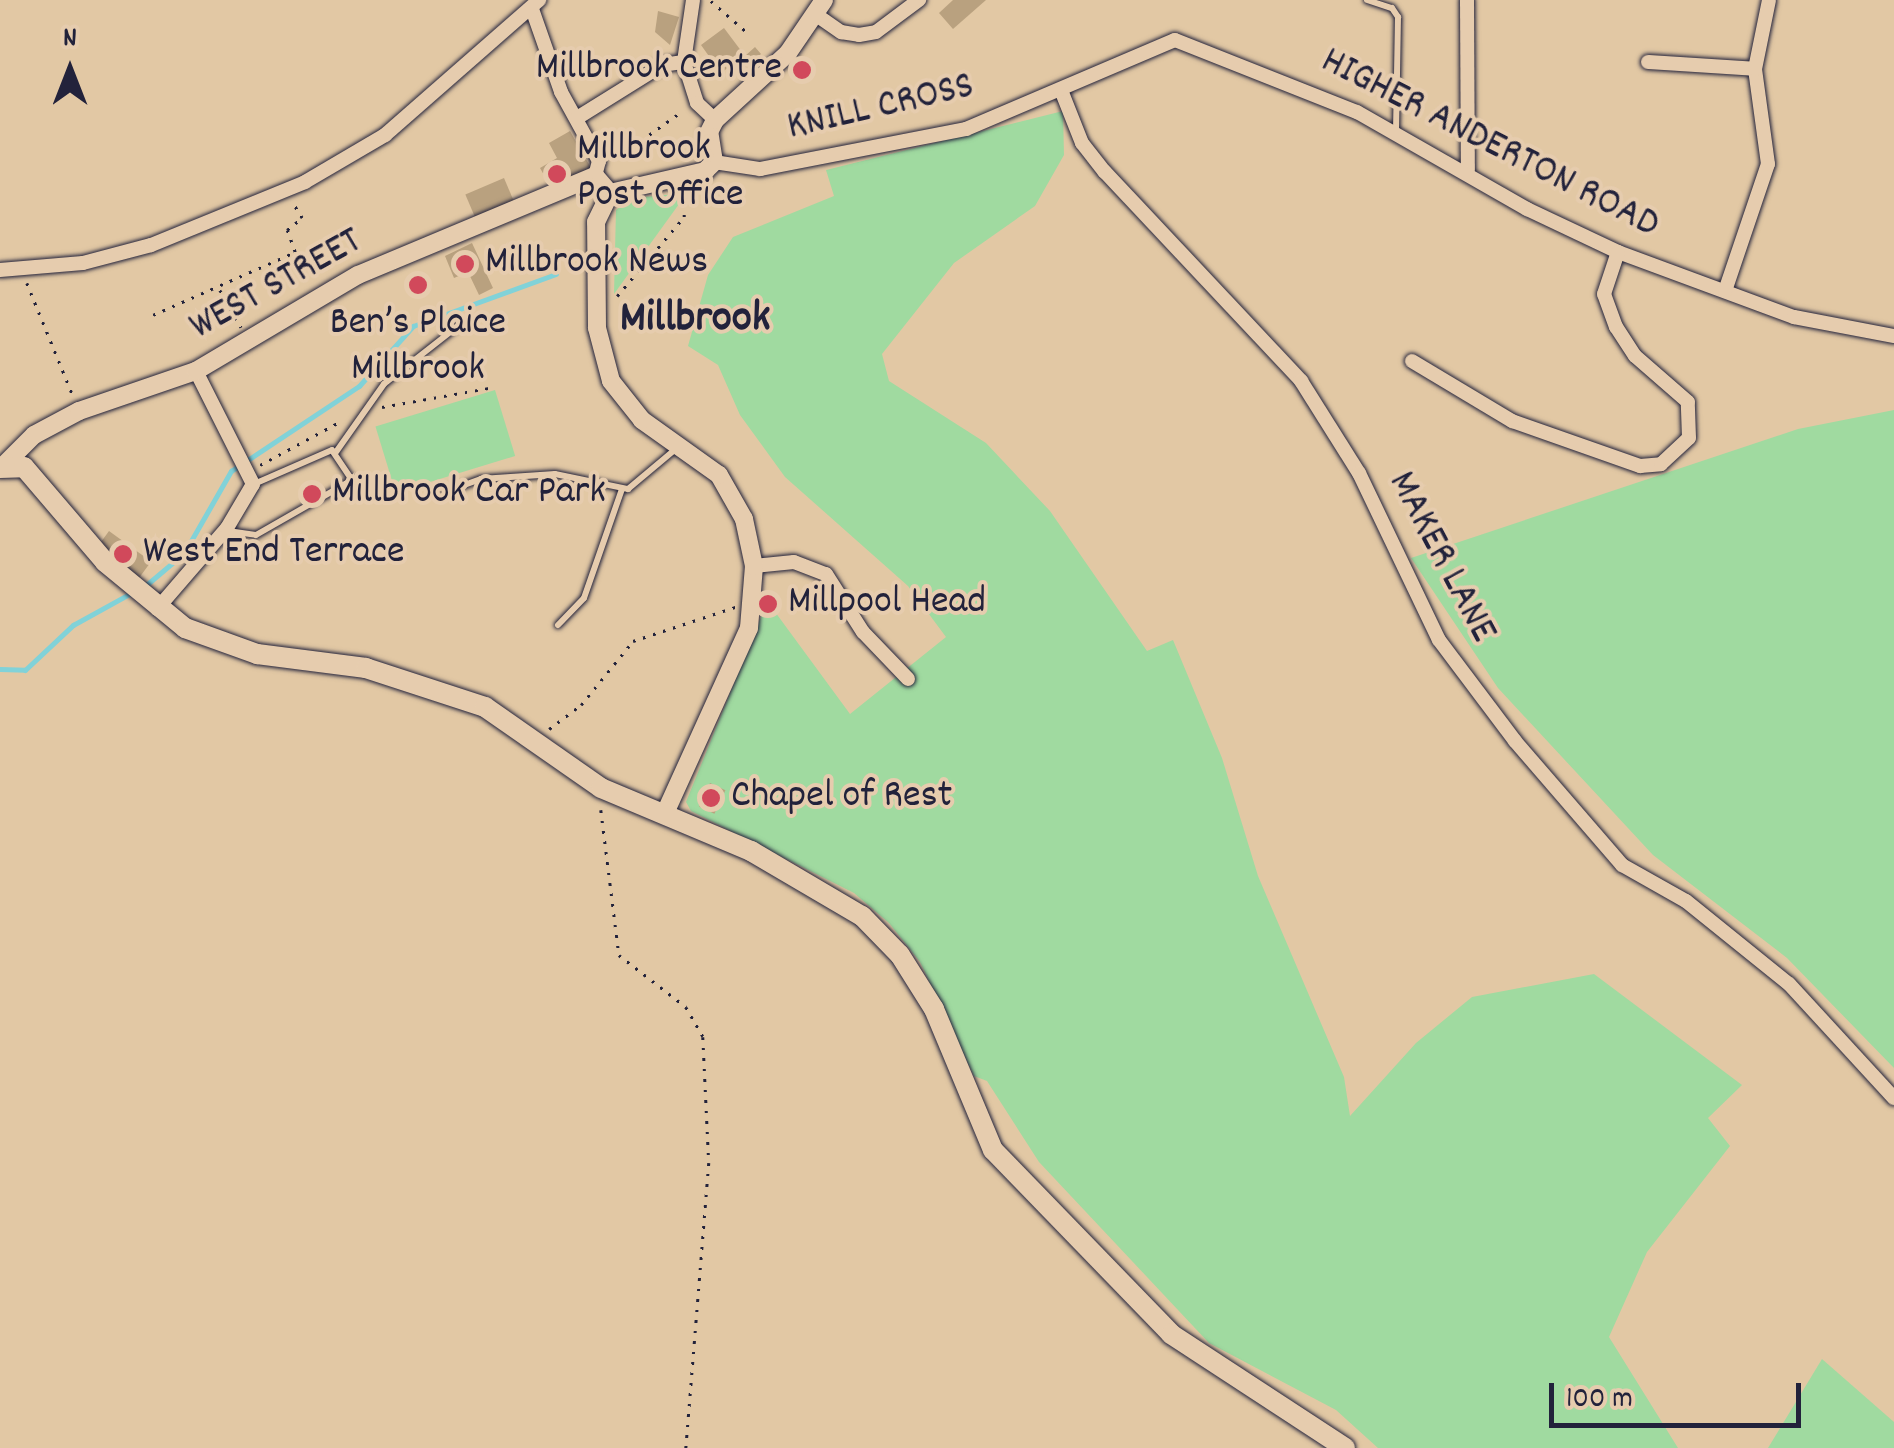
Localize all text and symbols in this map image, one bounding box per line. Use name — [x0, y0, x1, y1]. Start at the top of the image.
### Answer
north arrow — [20, 20, 120, 120]
text: N — [63, 20, 77, 60]
street label: HIGHER ANDERTON ROAD — [1312, 39, 1666, 251]
place label: Millbrook Centre — [536, 46, 782, 94]
marker: Millbrook Centre — [791, 59, 813, 81]
street label: KNILL CROSS — [783, 64, 979, 154]
place label: Millbrook Post Office — [577, 127, 744, 221]
marker: Millbrook Post Office — [546, 163, 568, 185]
street label: WEST STREET — [183, 219, 371, 353]
place label: Millbrook News — [485, 240, 708, 288]
marker: Millbrook News — [454, 253, 476, 275]
marker: Ben’s Plaice Millbrook — [407, 274, 429, 296]
district label: Millbrook — [620, 294, 770, 348]
place label: Ben’s Plaice Millbrook — [330, 301, 506, 395]
street label: MAKER LANE — [1375, 464, 1505, 652]
place label: Millbrook Car Park — [332, 470, 606, 518]
marker: Millbrook Car Park — [301, 483, 323, 505]
place label: West End Terrace — [143, 530, 405, 578]
marker: West End Terrace — [112, 543, 134, 565]
place label: Millpool Head — [788, 580, 986, 628]
marker: Millpool Head — [757, 593, 779, 615]
place label: Chapel of Rest — [731, 774, 952, 822]
marker: Chapel of Rest — [700, 787, 722, 809]
scale bar — [1554, 1363, 1806, 1425]
text: 100 m — [1566, 1379, 1633, 1422]

